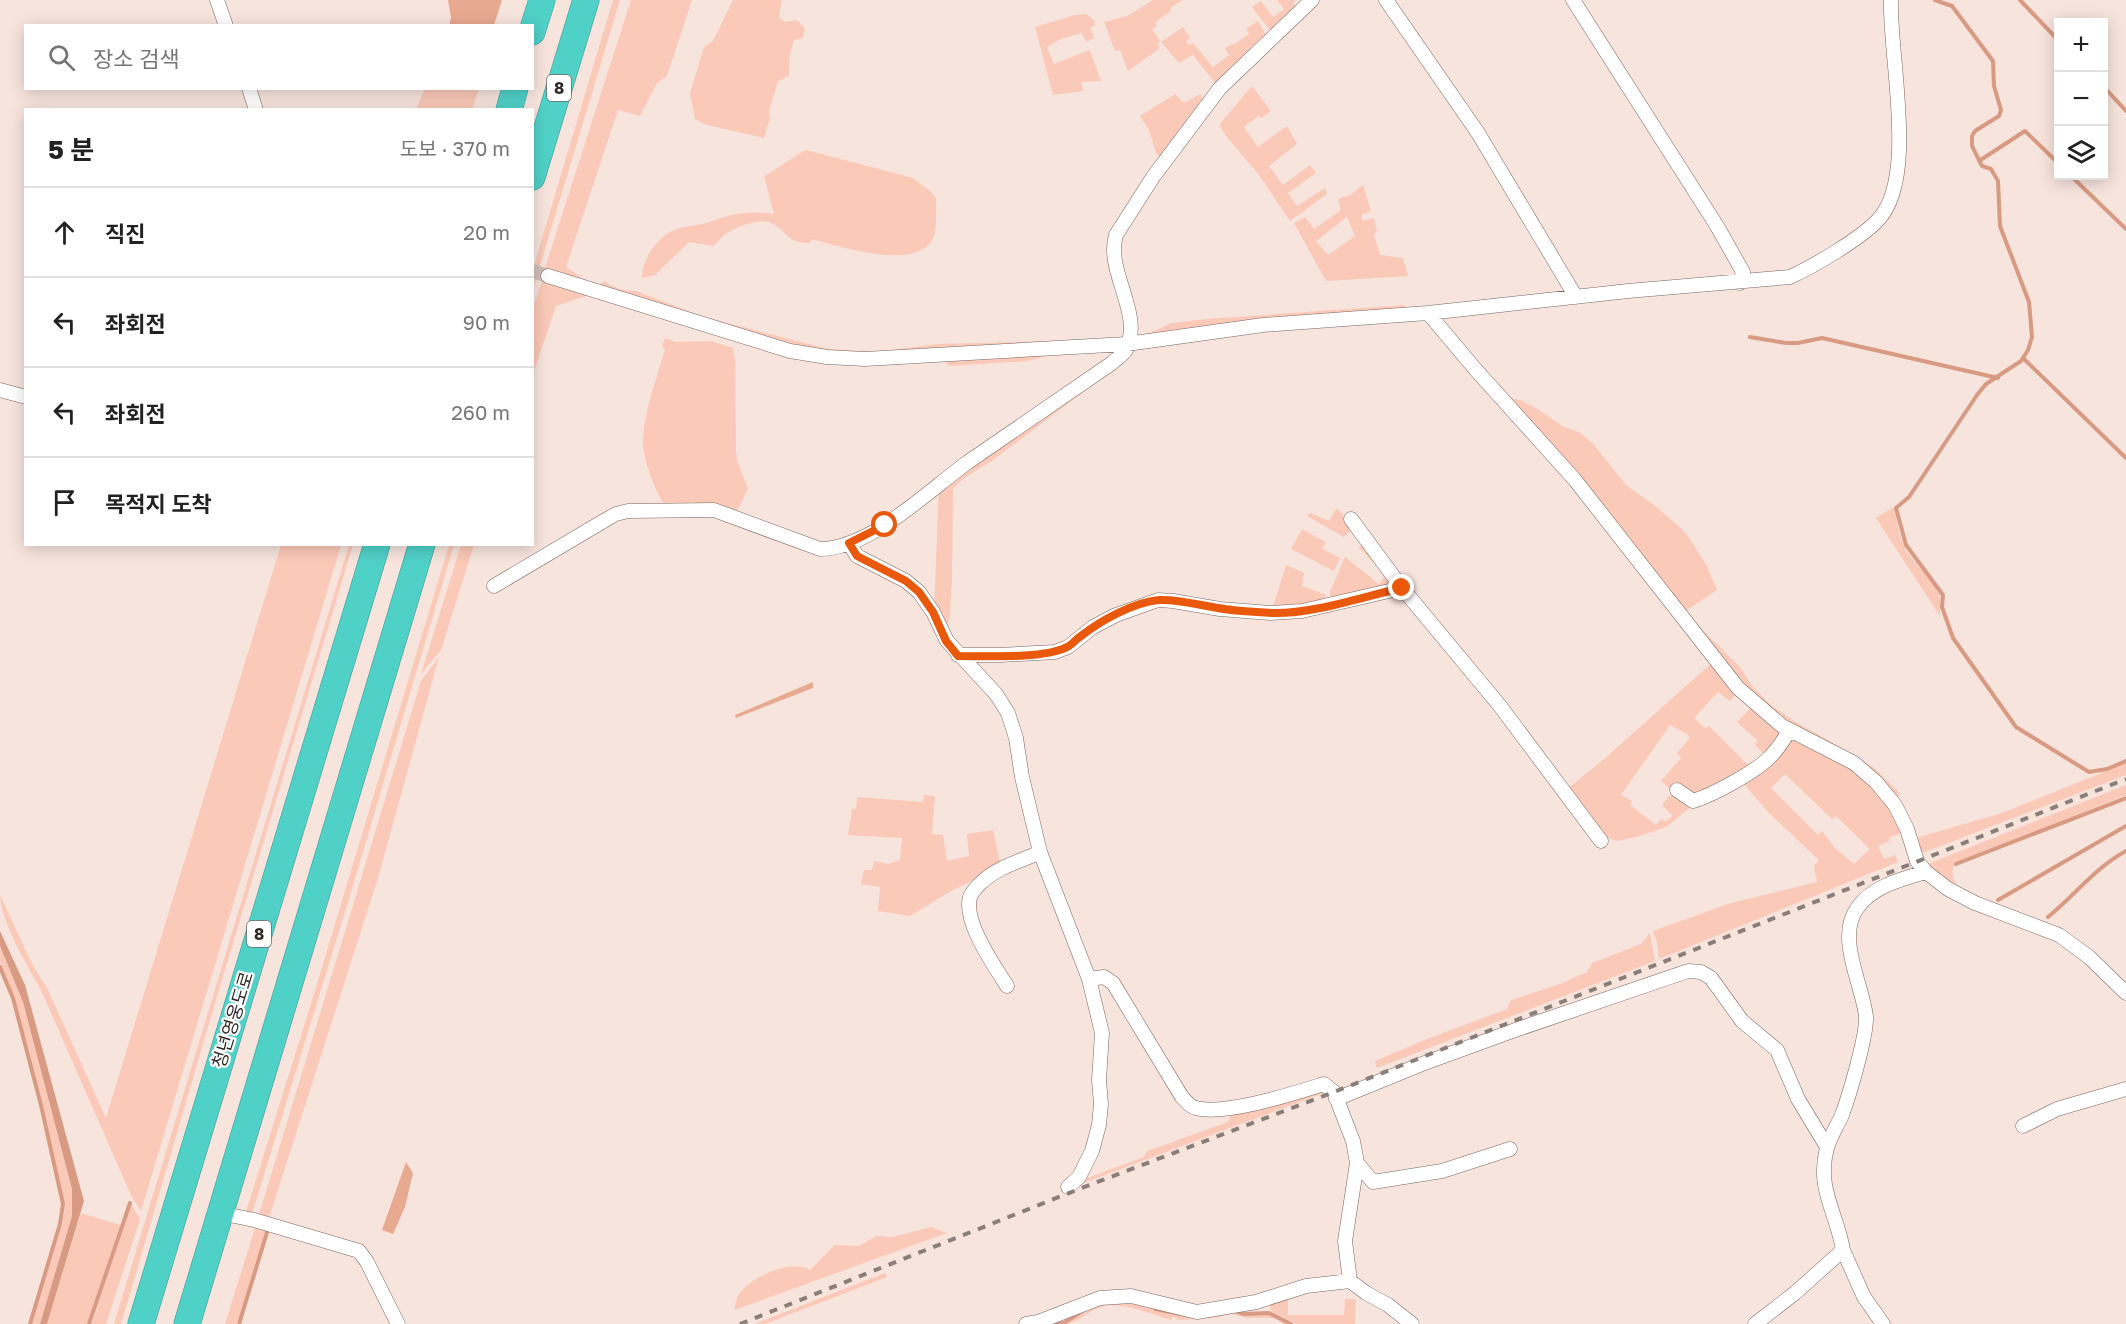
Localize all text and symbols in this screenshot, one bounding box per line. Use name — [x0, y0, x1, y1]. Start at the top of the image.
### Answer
map controls — [2054, 18, 2108, 180]
button: + — [2054, 18, 2108, 72]
search box — [24, 24, 534, 90]
icon: search — [45, 41, 78, 74]
text: 장소 검색 — [93, 45, 179, 72]
button: − — [2054, 72, 2108, 126]
road number: 8 — [547, 75, 571, 101]
button: layers — [2054, 126, 2108, 180]
text: 5 분 — [48, 134, 94, 165]
text: 도보 · 370 m — [400, 136, 510, 160]
icon: ahead — [48, 216, 81, 249]
text: 직진 — [105, 220, 145, 247]
text: 20 m — [463, 220, 510, 244]
icon: left — [48, 306, 81, 339]
text: 좌회전 — [105, 310, 166, 337]
text: 90 m — [463, 310, 510, 334]
icon: left — [48, 396, 81, 429]
text: 좌회전 — [105, 400, 166, 427]
text: 260 m — [451, 400, 510, 424]
icon: arrive — [48, 486, 81, 519]
text: 목적지 도착 — [105, 490, 212, 517]
route start — [871, 511, 897, 537]
route end — [1388, 574, 1414, 600]
road number: 8 — [247, 921, 271, 947]
street label: 청년영웅도로 — [207, 969, 257, 1070]

